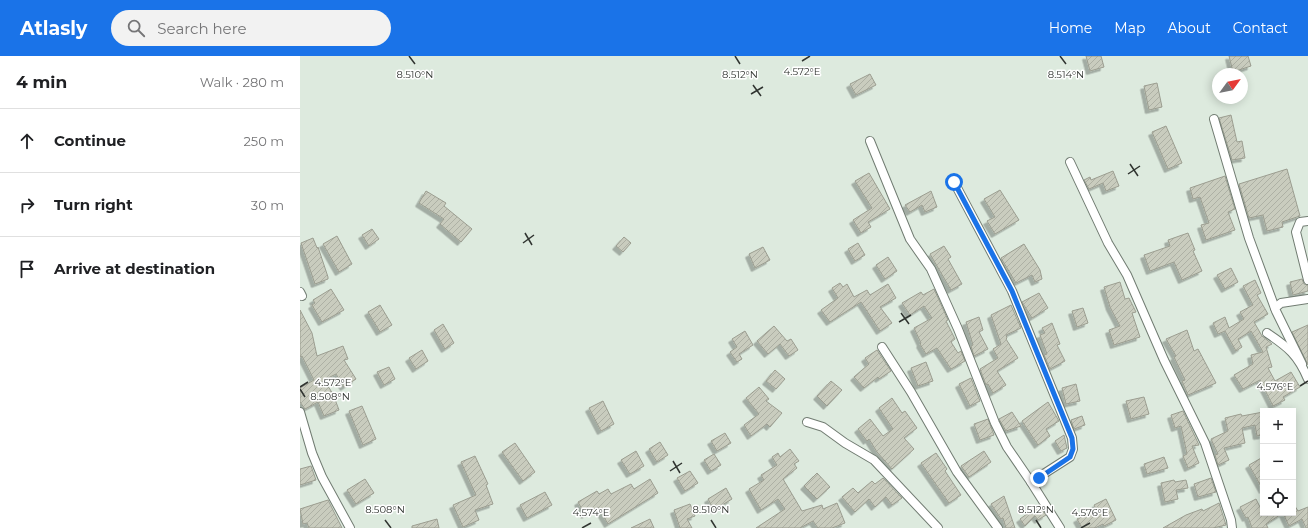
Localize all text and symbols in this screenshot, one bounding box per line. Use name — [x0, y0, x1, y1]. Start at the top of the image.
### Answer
search box — [111, 10, 391, 46]
text: Atlasly — [20, 17, 87, 40]
icon: search — [125, 17, 147, 39]
text: Search here — [157, 19, 247, 38]
text: Home — [1049, 19, 1092, 37]
text: Map — [1114, 19, 1145, 37]
text: About — [1167, 19, 1211, 37]
text: Contact — [1233, 19, 1288, 37]
text: 4.572°E — [784, 65, 821, 78]
text: 8.510°N — [397, 68, 433, 81]
text: 8.512°N — [722, 68, 758, 81]
text: 8.514°N — [1048, 68, 1084, 81]
north arrow — [1212, 68, 1248, 104]
text: 4 min — [16, 72, 67, 92]
text: Walk · 280 m — [200, 74, 284, 90]
icon: ahead — [16, 130, 38, 152]
text: Continue — [54, 131, 126, 150]
text: 250 m — [243, 133, 284, 149]
route start — [945, 173, 963, 191]
icon: right — [16, 194, 38, 216]
text: Turn right — [54, 195, 133, 214]
text: 30 m — [251, 197, 284, 213]
icon: arrive — [16, 258, 38, 280]
text: Arrive at destination — [54, 259, 215, 278]
text: 4.572°E — [315, 376, 352, 389]
text: 4.576°E — [1257, 380, 1294, 393]
text: 8.508°N — [310, 390, 350, 403]
map controls — [1260, 408, 1296, 516]
button: + — [1260, 408, 1296, 444]
button: − — [1260, 444, 1296, 480]
route end — [1030, 469, 1048, 487]
button: locate — [1260, 480, 1296, 516]
text: 8.508°N — [365, 503, 405, 516]
text: 8.510°N — [693, 503, 729, 516]
text: 8.512°N — [1018, 503, 1054, 516]
text: 4.574°E — [573, 506, 610, 519]
text: 4.576°E — [1072, 506, 1109, 519]

